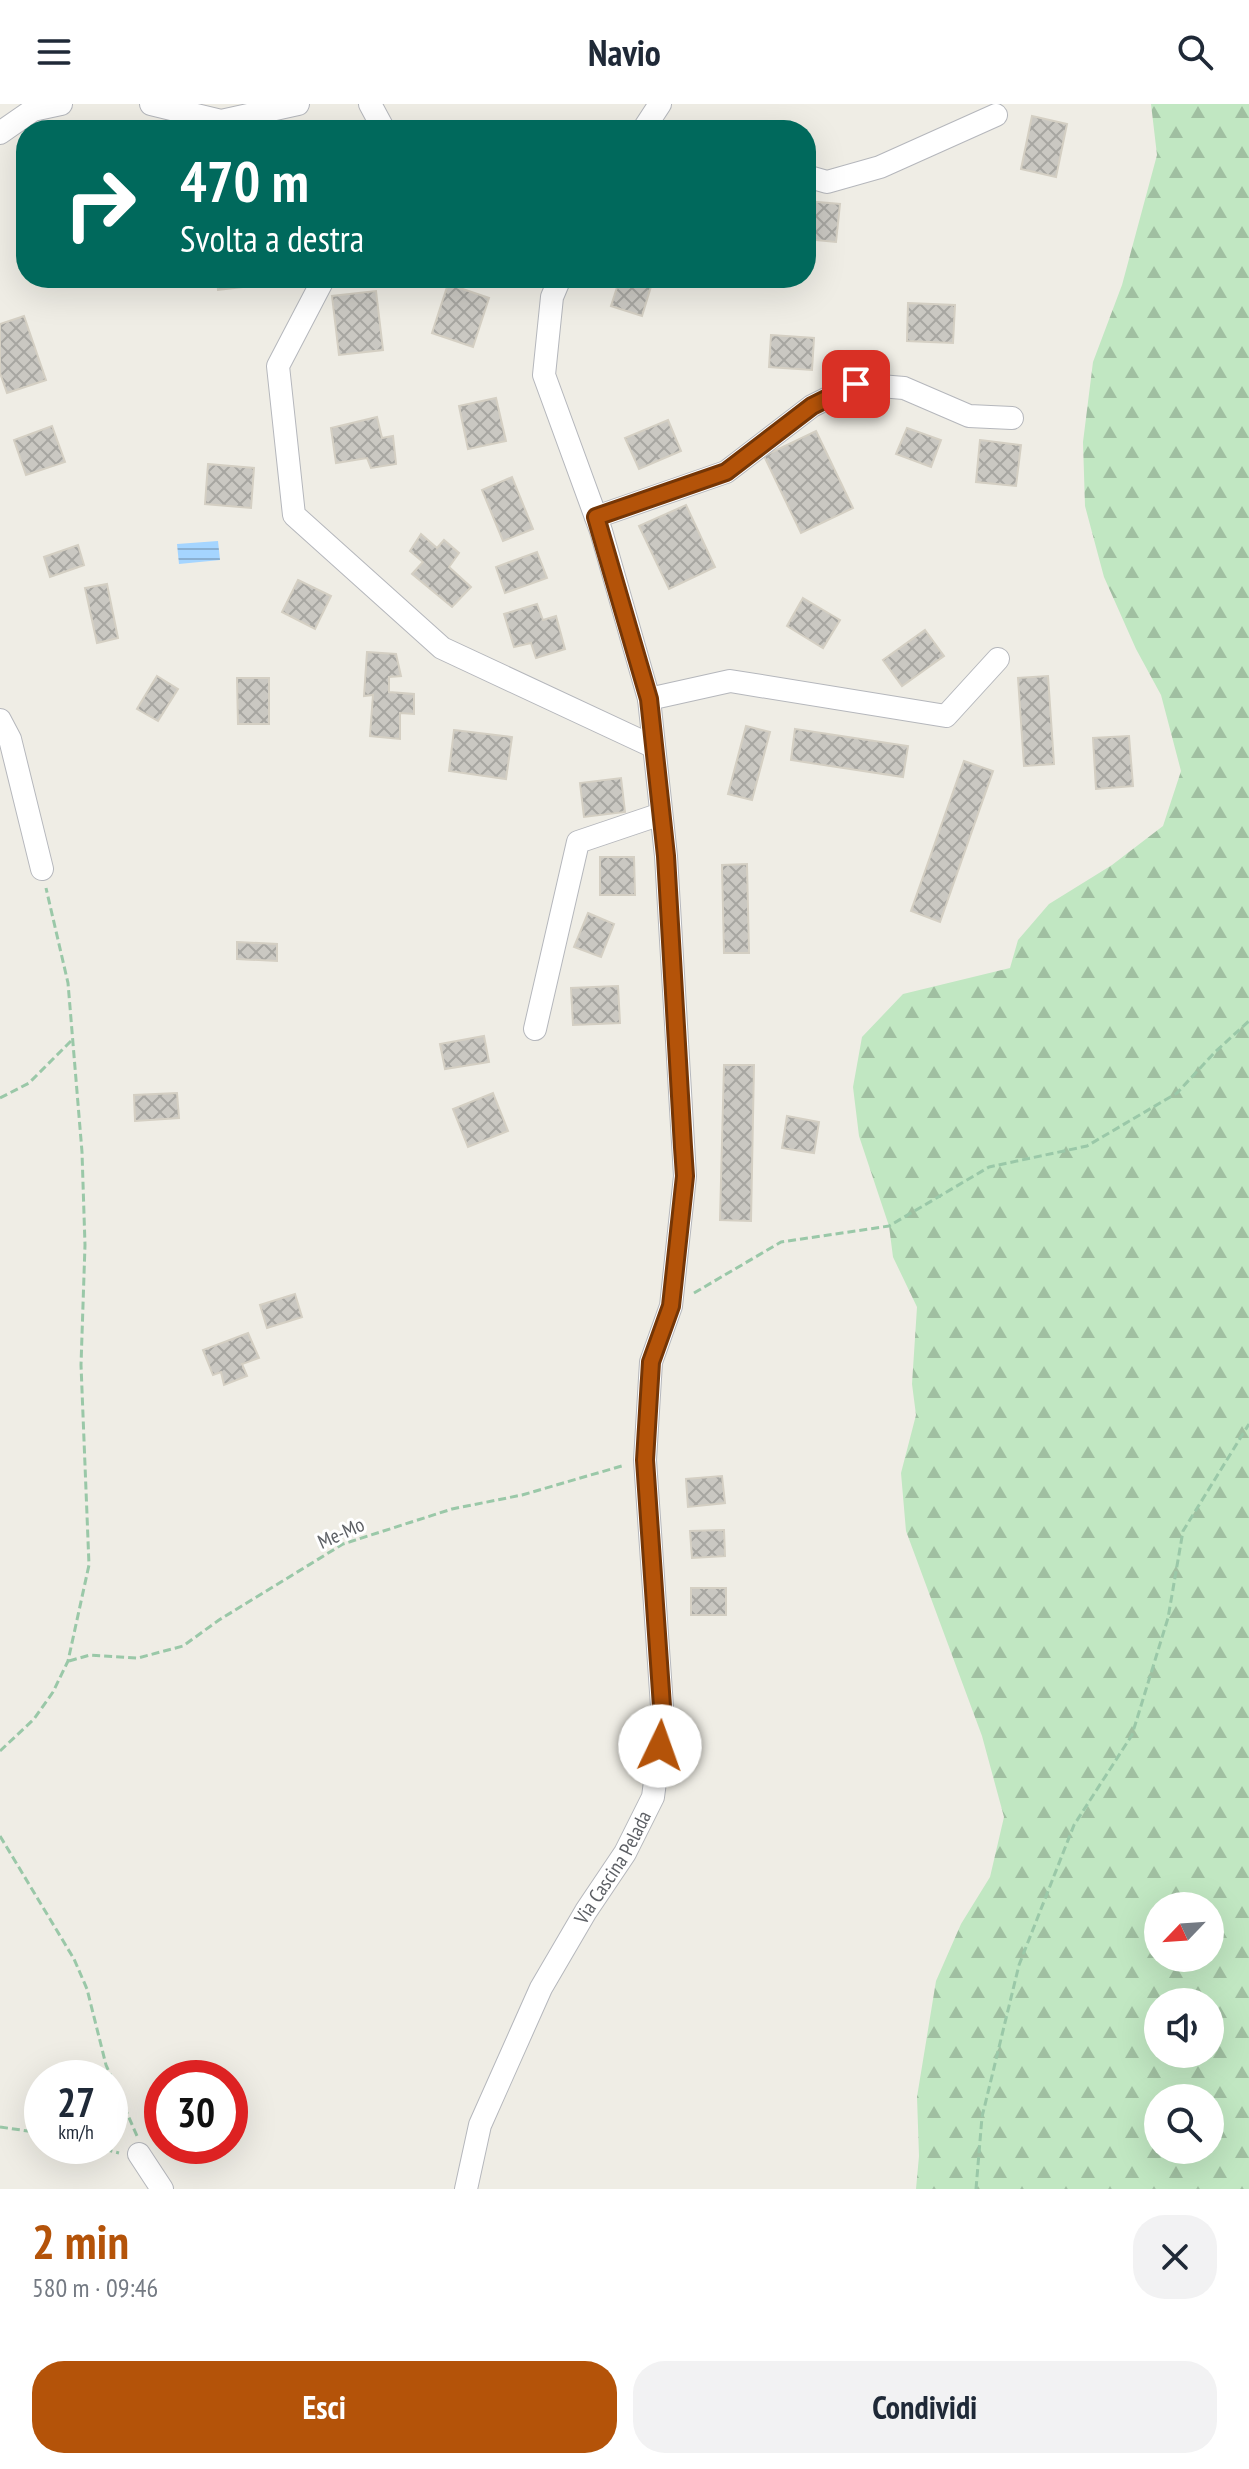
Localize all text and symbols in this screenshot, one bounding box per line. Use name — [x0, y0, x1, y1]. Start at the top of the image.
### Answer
text: Navio — [588, 29, 661, 76]
icon: menu — [32, 30, 76, 74]
icon: search — [1173, 30, 1217, 74]
text: 470 m — [180, 145, 309, 217]
icon: right — [48, 152, 152, 256]
text: Svolta a destra — [180, 215, 364, 262]
pin — [822, 350, 890, 418]
icon: arrive — [834, 362, 878, 406]
street label: Me-Mo — [314, 1511, 368, 1555]
position arrow — [618, 1704, 702, 1788]
street label: Via Cascina Pelada — [568, 1806, 657, 1929]
north arrow — [1144, 1892, 1224, 1972]
map controls — [1144, 1892, 1224, 2164]
button: sound — [1144, 1988, 1224, 2068]
speed limit sign: 30 — [144, 2060, 248, 2164]
text: 27 — [57, 2076, 95, 2128]
button: search — [1144, 2084, 1224, 2164]
text: km/h — [58, 2119, 94, 2145]
text: 2 min — [32, 2210, 129, 2272]
button: close — [1133, 2215, 1217, 2299]
text: 580 m · 09:46 — [32, 2271, 158, 2304]
button: Esci — [32, 2361, 617, 2453]
button: Condividi — [633, 2361, 1217, 2453]

